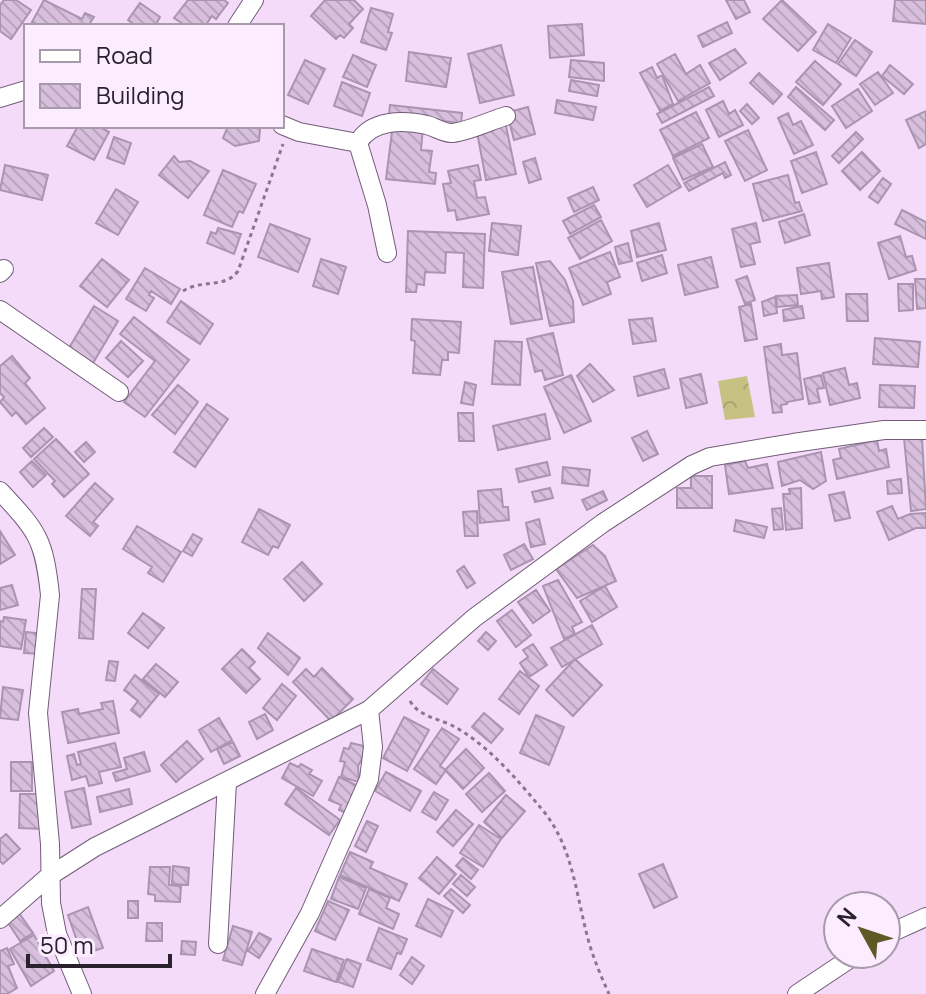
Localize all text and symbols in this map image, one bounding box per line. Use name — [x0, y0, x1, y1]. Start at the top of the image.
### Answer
legend — [24, 24, 284, 128]
text: Road — [96, 38, 153, 71]
text: Building — [96, 78, 184, 111]
north arrow — [822, 890, 902, 970]
text: N — [830, 901, 863, 933]
scale bar — [28, 918, 170, 968]
text: 50 m — [40, 928, 94, 961]

